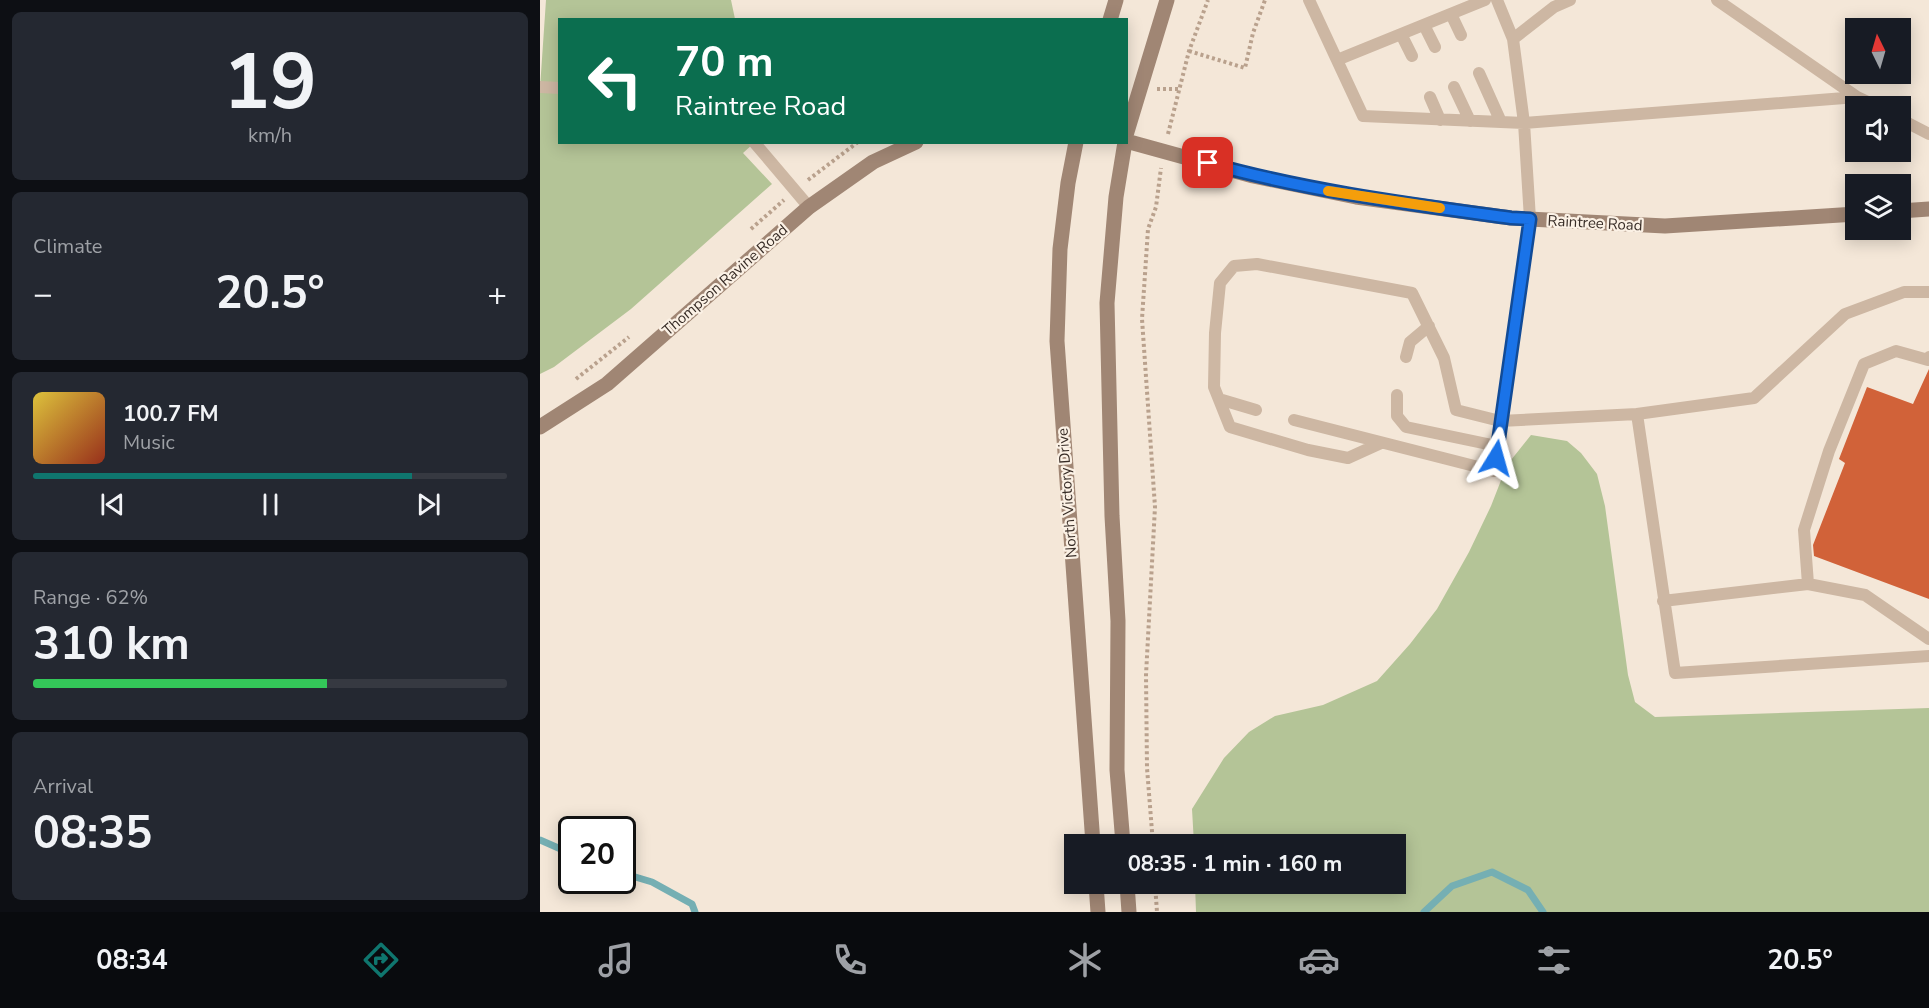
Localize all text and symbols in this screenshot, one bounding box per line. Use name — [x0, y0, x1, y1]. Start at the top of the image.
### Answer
north arrow — [1845, 18, 1911, 84]
map controls — [1845, 18, 1911, 240]
text: 19 — [223, 29, 317, 136]
text: 70 m — [675, 34, 774, 91]
icon: left — [576, 42, 654, 120]
text: Raintree Road — [675, 88, 846, 125]
button: sound — [1845, 96, 1911, 162]
text: km/h — [248, 122, 292, 149]
pin — [1182, 137, 1233, 188]
icon: arrive — [1191, 146, 1224, 179]
button: layers — [1845, 174, 1911, 240]
street label: Raintree Road — [1547, 211, 1643, 235]
street label: Thompson Ravine Road — [658, 220, 792, 340]
text: Climate — [33, 233, 102, 260]
text: 20.5° — [215, 263, 325, 324]
text: − — [33, 272, 53, 317]
text: + — [487, 272, 507, 317]
text: 100.7 FM — [123, 399, 219, 429]
position arrow — [1464, 426, 1528, 490]
street label: North Victory Drive — [1052, 427, 1082, 559]
text: Music — [123, 429, 175, 456]
icon: previous — [96, 488, 129, 521]
icon: pause — [254, 488, 287, 521]
icon: next — [412, 488, 445, 521]
text: Range · 62% — [33, 584, 148, 611]
text: 310 km — [33, 614, 190, 675]
text: Arrival — [33, 773, 93, 800]
text: 08:35 — [33, 803, 152, 864]
speed limit sign: 20 — [558, 816, 636, 894]
text: 08:35 · 1 min · 160 m — [1128, 849, 1342, 879]
icon: directions — [360, 939, 402, 981]
icon: music — [595, 939, 637, 981]
icon: phone — [829, 939, 871, 981]
icon: climate — [1064, 939, 1106, 981]
icon: car — [1298, 939, 1340, 981]
icon: filters — [1533, 939, 1575, 981]
text: 08:34 — [96, 942, 168, 979]
text: 20.5° — [1767, 942, 1833, 979]

